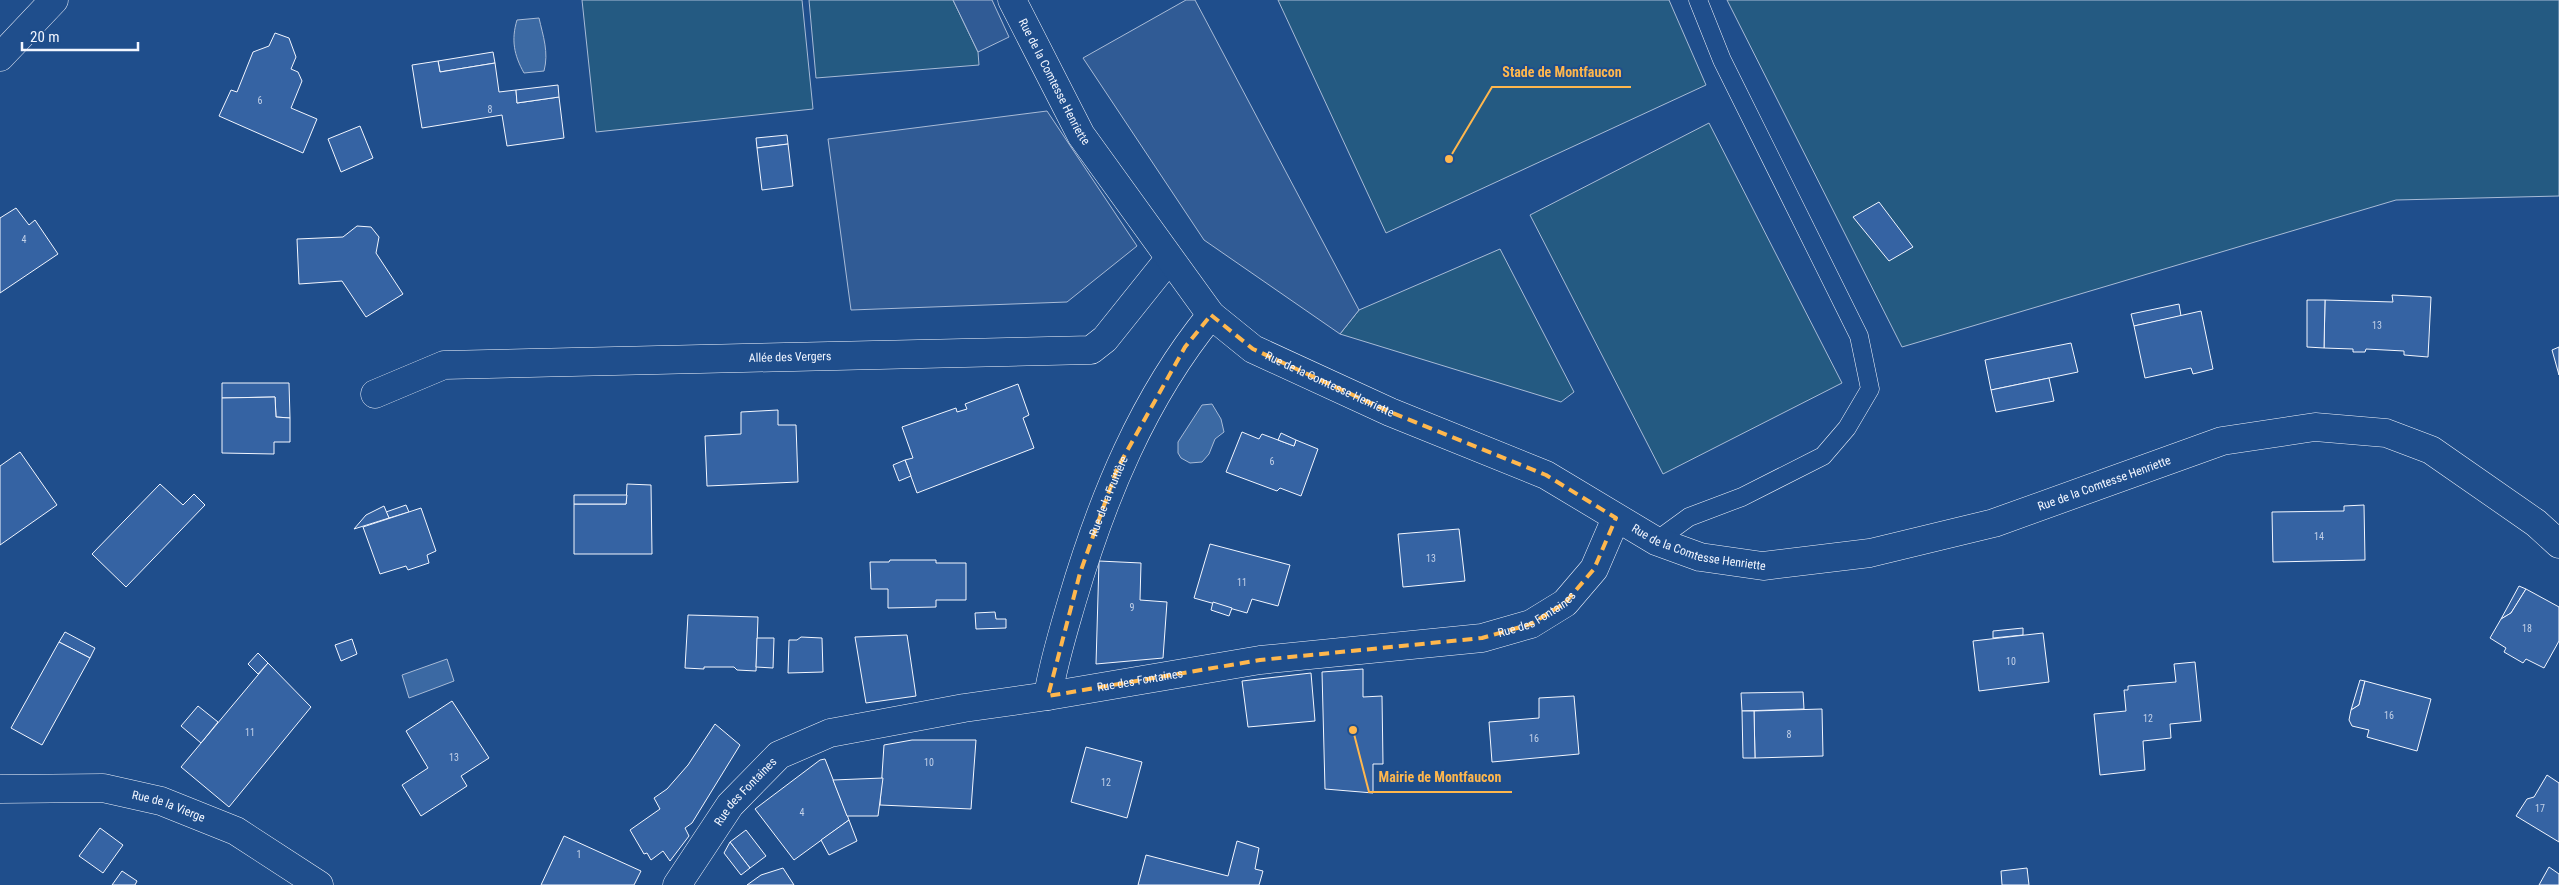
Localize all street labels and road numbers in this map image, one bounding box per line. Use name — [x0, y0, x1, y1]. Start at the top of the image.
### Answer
street label: Rue de la Comtesse Henriette — [1016, 16, 1093, 148]
street label: Allée des Vergers — [749, 349, 832, 365]
street label: Rue de la Comtesse Henriette — [1263, 349, 1396, 420]
street label: Rue de la Comtesse Henriette — [2036, 453, 2173, 514]
street label: Rue de la Fruitière — [1086, 454, 1131, 538]
street label: Rue de la Comtesse Henriette — [1629, 521, 1767, 573]
street label: Rue des Fontaines — [1496, 589, 1579, 640]
street label: Rue des Fontaines — [1096, 666, 1184, 695]
street label: Rue des Fontaines — [711, 755, 779, 828]
street label: Rue de la Vierge — [131, 788, 207, 825]

